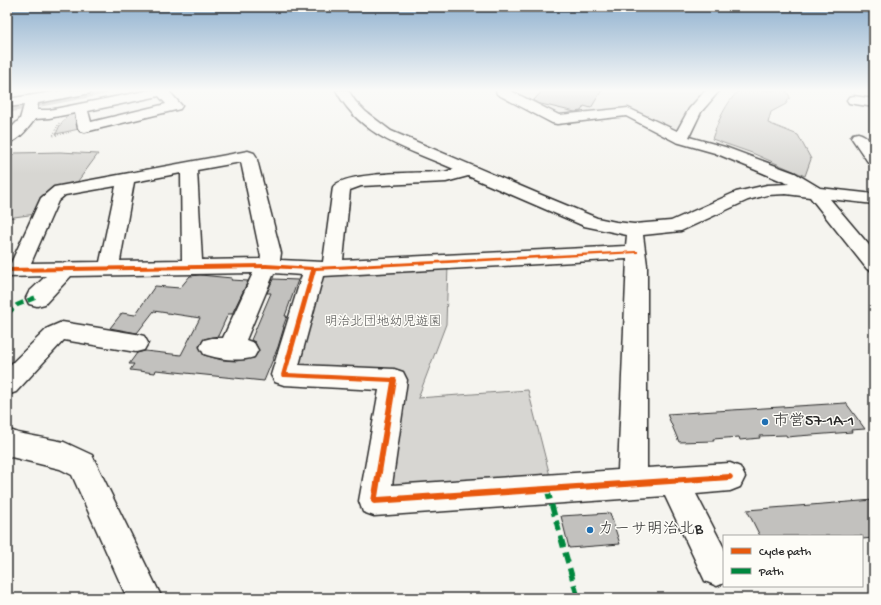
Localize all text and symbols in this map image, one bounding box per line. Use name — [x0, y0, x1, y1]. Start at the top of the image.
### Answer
park label: 明治北団地幼児遊園 — [324, 314, 442, 330]
place label: 市営57-1A-1 — [773, 412, 854, 432]
marker: 市営57-1A-1 — [760, 417, 770, 427]
place label: カーサ明治北B — [598, 520, 704, 540]
marker: カーサ明治北B — [585, 525, 595, 535]
legend — [723, 535, 863, 587]
text: Cycle path — [759, 546, 812, 560]
text: Path — [758, 566, 784, 580]

